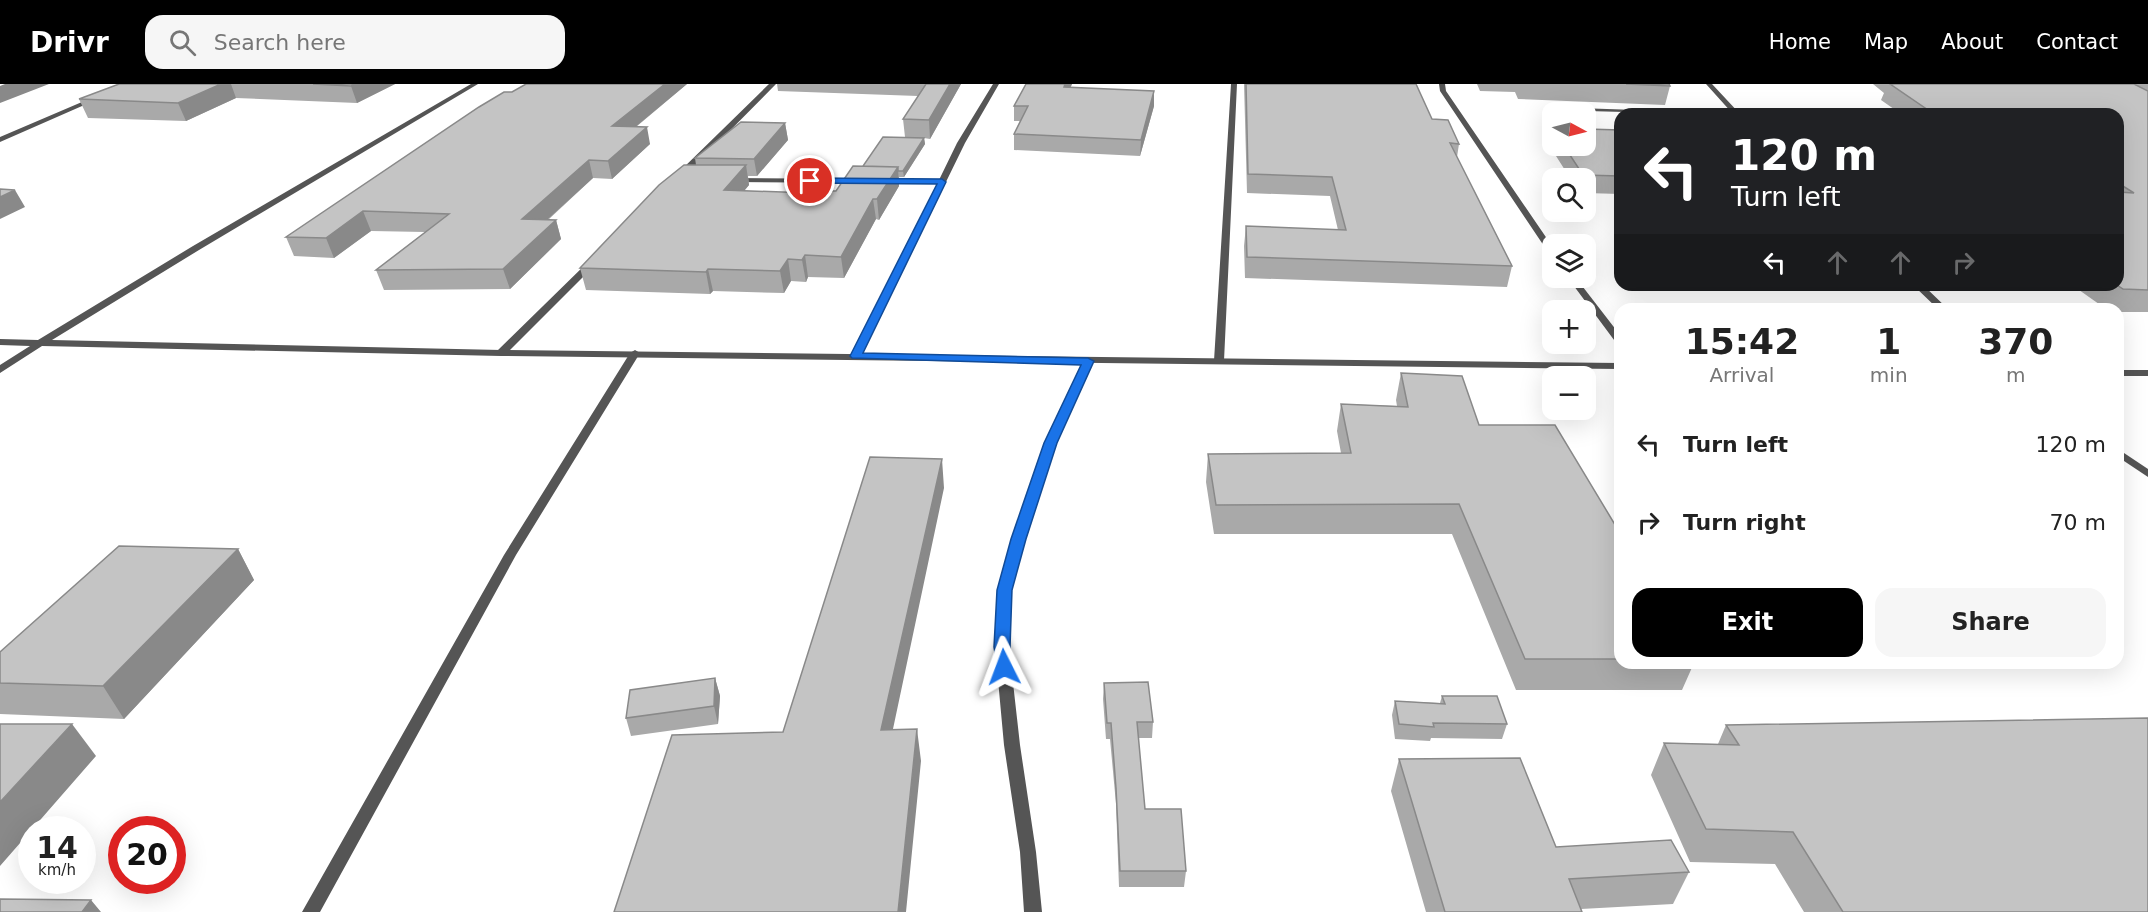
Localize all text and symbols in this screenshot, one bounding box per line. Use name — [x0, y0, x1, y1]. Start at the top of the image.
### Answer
search box — [145, 15, 565, 69]
text: Drivr — [30, 26, 109, 59]
icon: search — [166, 26, 199, 59]
text: Search here — [214, 30, 346, 55]
text: Home — [1769, 30, 1831, 54]
text: Map — [1864, 30, 1908, 54]
text: About — [1941, 30, 2003, 54]
text: Contact — [2036, 30, 2118, 54]
north arrow — [1542, 102, 1596, 156]
map controls — [1542, 102, 1596, 420]
text: 120 m — [1731, 131, 1877, 180]
icon: left — [1632, 132, 1710, 210]
pin — [784, 155, 835, 206]
icon: arrive — [793, 164, 826, 197]
button: search — [1542, 168, 1596, 222]
text: Turn left — [1731, 181, 1841, 212]
button: layers — [1542, 234, 1596, 288]
icon: left — [1758, 246, 1791, 279]
icon: ahead — [1821, 246, 1854, 279]
icon: ahead — [1884, 246, 1917, 279]
icon: right — [1947, 246, 1980, 279]
button: + — [1542, 300, 1596, 354]
text: 15:42 — [1685, 321, 1799, 362]
text: 1 — [1876, 321, 1901, 362]
text: 370 — [1978, 321, 2053, 362]
text: Arrival — [1709, 363, 1774, 387]
text: min — [1870, 363, 1908, 387]
text: m — [2006, 363, 2026, 387]
button: − — [1542, 366, 1596, 420]
icon: left — [1632, 428, 1665, 461]
text: Turn left — [1683, 432, 1788, 457]
text: 120 m — [2036, 432, 2106, 457]
icon: right — [1632, 506, 1665, 539]
text: Turn right — [1683, 510, 1806, 535]
text: 70 m — [2050, 510, 2106, 535]
button: Exit — [1632, 588, 1863, 657]
button: Share — [1875, 588, 2106, 657]
position arrow — [972, 635, 1036, 699]
speed limit sign: 20 — [108, 816, 186, 894]
text: 14 — [36, 830, 78, 865]
text: km/h — [38, 861, 76, 879]

